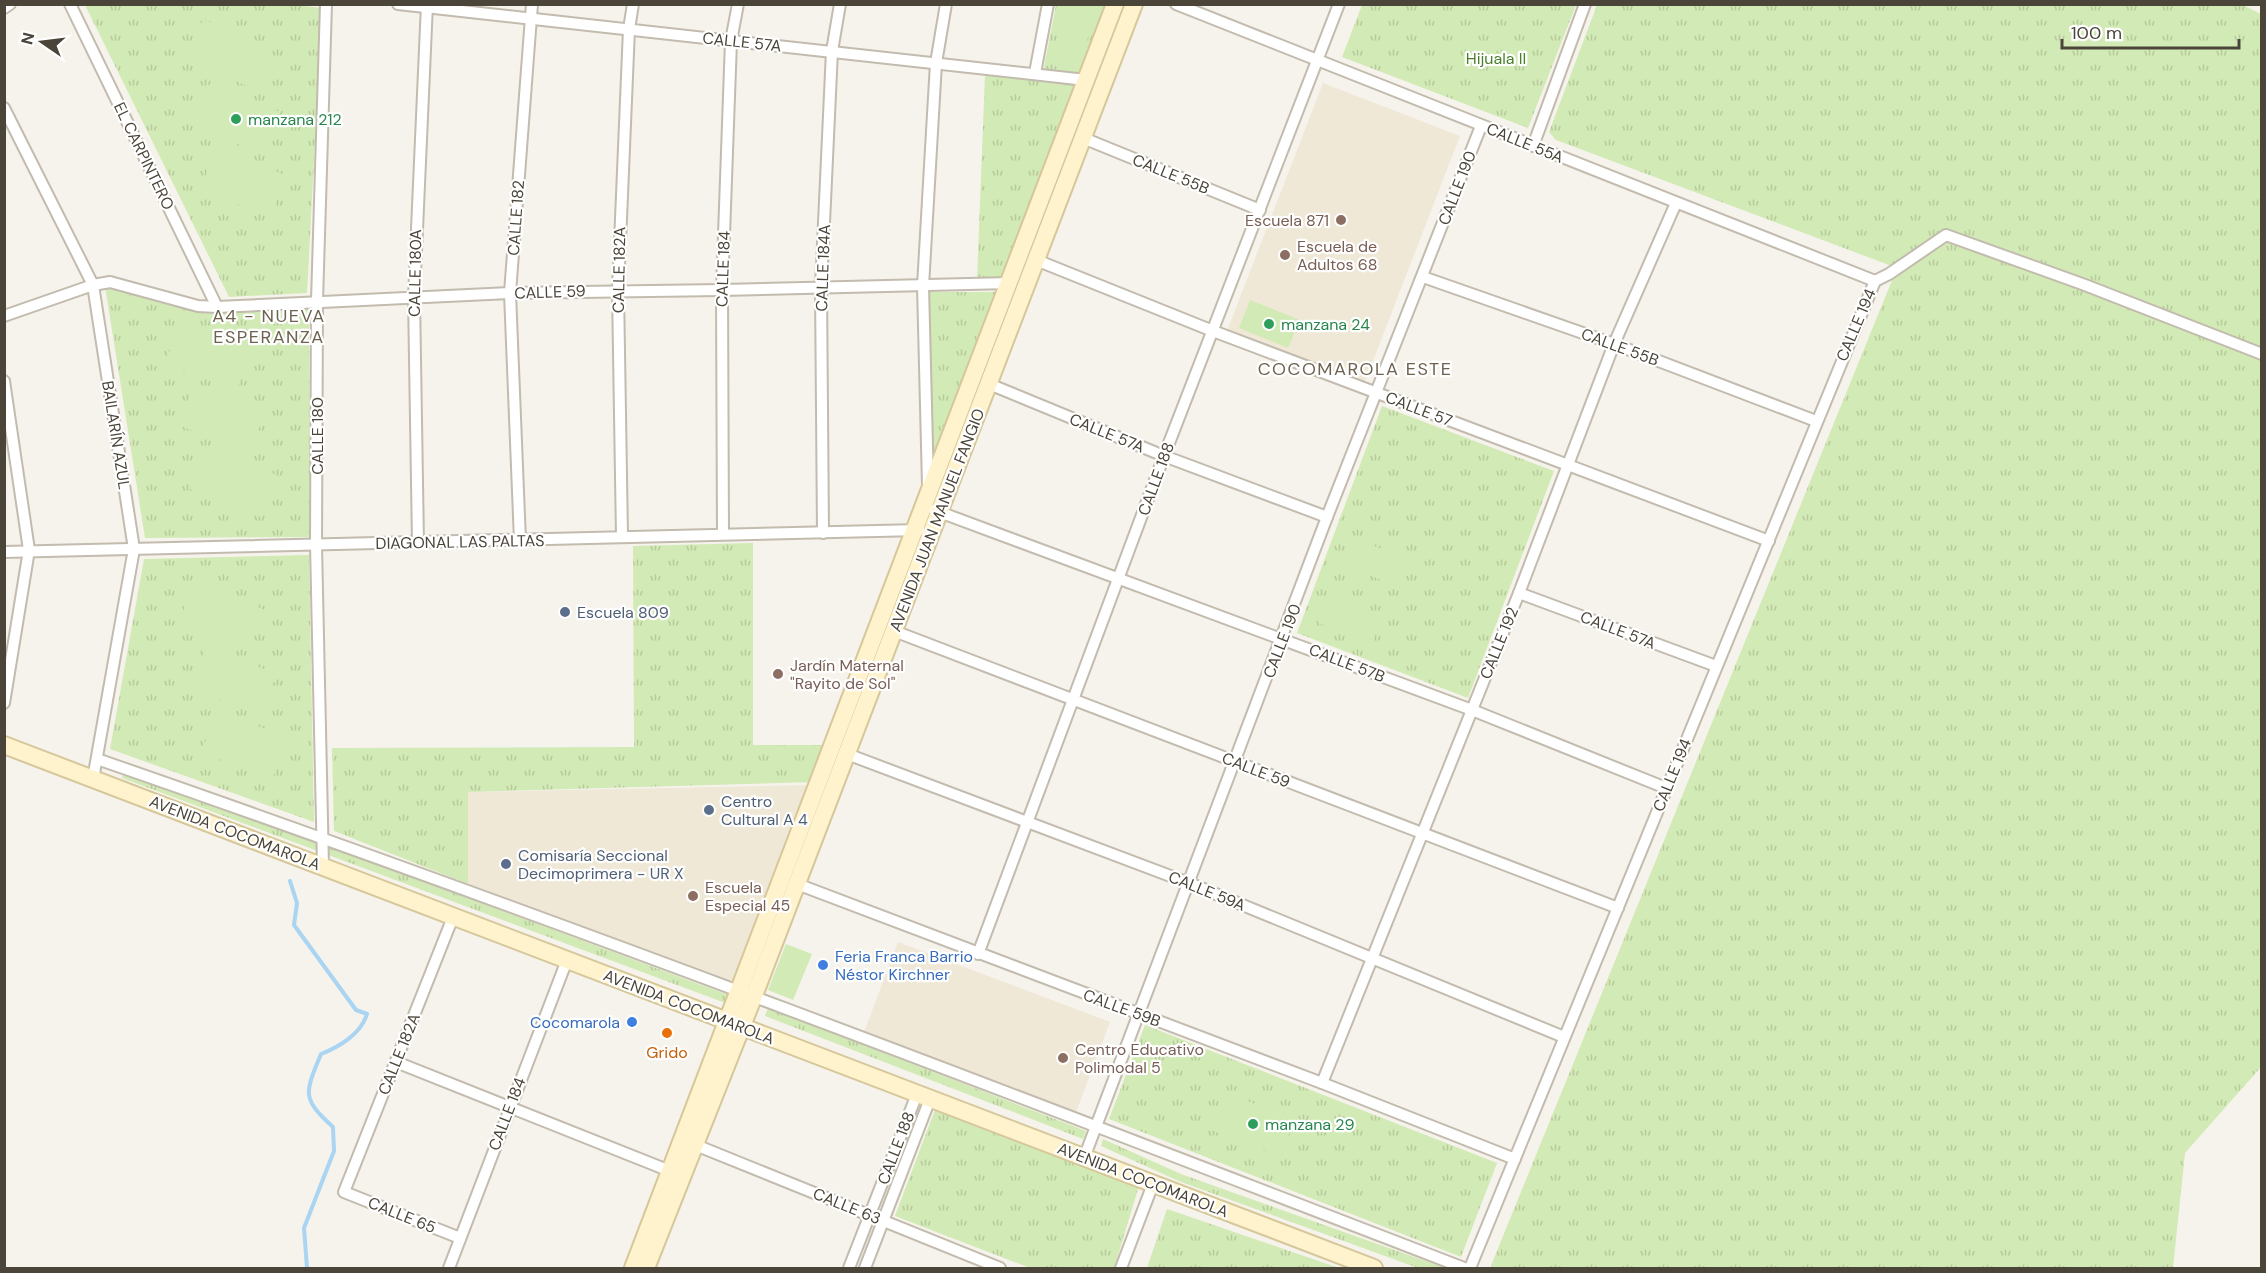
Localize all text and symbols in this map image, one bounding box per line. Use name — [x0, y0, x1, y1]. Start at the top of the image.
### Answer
north arrow — [12, 12, 72, 72]
scale bar — [2062, 12, 2239, 50]
text: 100 m — [2071, 21, 2122, 45]
street label: CALLE 57A — [701, 27, 783, 57]
text: N — [16, 30, 40, 47]
park label: Hijuala II — [1466, 48, 1526, 69]
street label: EL CARPINTERO — [109, 99, 179, 213]
place label: manzana 212 — [248, 109, 342, 130]
marker: manzana 212 — [229, 112, 243, 126]
street label: CALLE 55A — [1483, 118, 1567, 168]
street label: CALLE 190 — [1433, 148, 1481, 228]
street label: CALLE 55B — [1129, 149, 1213, 199]
street label: CALLE 182 — [503, 180, 529, 256]
place label: Escuela 871 — [1245, 210, 1329, 231]
marker: Escuela 871 — [1334, 213, 1348, 227]
street label: CALLE 184A — [811, 224, 835, 312]
street label: CALLE 182A — [608, 226, 630, 313]
street label: CALLE 180A — [404, 229, 426, 317]
street label: CALLE 184 — [711, 230, 735, 308]
place label: Escuela de Adultos 68 — [1297, 236, 1378, 275]
marker: Escuela de Adultos 68 — [1278, 248, 1292, 262]
street label: CALLE 59 — [514, 280, 586, 304]
street label: CALLE 194 — [1831, 285, 1881, 364]
district label: A4 - NUEVA ESPERANZA — [212, 304, 326, 349]
place label: manzana 24 — [1281, 314, 1370, 335]
marker: manzana 24 — [1262, 317, 1276, 331]
street label: CALLE 55B — [1578, 323, 1662, 371]
district label: COCOMAROLA ESTE — [1258, 357, 1452, 381]
street label: BAILARÍN AZUL — [97, 379, 135, 491]
street label: CALLE 57 — [1383, 387, 1455, 431]
street label: CALLE 180 — [307, 397, 328, 475]
street label: AVENIDA JUAN MANUEL FANGIO — [885, 405, 989, 635]
street label: CALLE 57A — [1066, 408, 1148, 458]
street label: CALLE 188 — [1133, 439, 1179, 519]
street label: DIAGONAL LAS PALTAS — [375, 530, 545, 554]
street label: CALLE 190 — [1258, 601, 1306, 681]
place label: Escuela 809 — [577, 602, 669, 623]
street label: CALLE 192 — [1475, 604, 1523, 682]
marker: Escuela 809 — [558, 605, 572, 619]
street label: CALLE 57A — [1577, 606, 1659, 654]
street label: CALLE 57B — [1306, 639, 1388, 687]
place label: Jardín Maternal "Rayito de Sol" — [790, 655, 904, 694]
marker: Jardín Maternal "Rayito de Sol" — [771, 667, 785, 681]
street label: CALLE 194 — [1648, 735, 1696, 815]
street label: CALLE 59 — [1219, 747, 1293, 793]
street label: AVENIDA COCOMAROLA — [147, 791, 324, 875]
place label: Centro Cultural A 4 — [721, 791, 808, 830]
marker: Centro Cultural A 4 — [702, 803, 716, 817]
place label: Comisaría Seccional Decimoprimera - UR X — [518, 845, 684, 884]
marker: Comisaría Seccional Decimoprimera - UR X — [499, 857, 513, 871]
street label: CALLE 59A — [1165, 866, 1249, 916]
place label: Escuela Especial 45 — [705, 877, 790, 916]
marker: Escuela Especial 45 — [686, 889, 700, 903]
place label: Feria Franca Barrio Néstor Kirchner — [835, 946, 973, 985]
marker: Feria Franca Barrio Néstor Kirchner — [816, 958, 830, 972]
street label: AVENIDA COCOMAROLA — [601, 965, 778, 1049]
street label: CALLE 59B — [1080, 984, 1164, 1032]
street label: CALLE 182A — [373, 1010, 425, 1098]
place label: Cocomarola — [530, 1012, 620, 1033]
marker: Cocomarola — [625, 1015, 639, 1029]
marker: Grido — [660, 1026, 674, 1040]
place label: Centro Educativo Polimodal 5 — [1075, 1039, 1204, 1078]
place label: Grido — [646, 1042, 688, 1063]
marker: Centro Educativo Polimodal 5 — [1056, 1051, 1070, 1065]
street label: CALLE 184 — [484, 1074, 531, 1153]
street label: CALLE 188 — [873, 1109, 919, 1187]
place label: manzana 29 — [1265, 1114, 1354, 1135]
marker: manzana 29 — [1246, 1117, 1260, 1131]
street label: AVENIDA COCOMAROLA — [1055, 1138, 1232, 1222]
street label: CALLE 63 — [810, 1183, 884, 1229]
street label: CALLE 65 — [365, 1192, 439, 1238]

